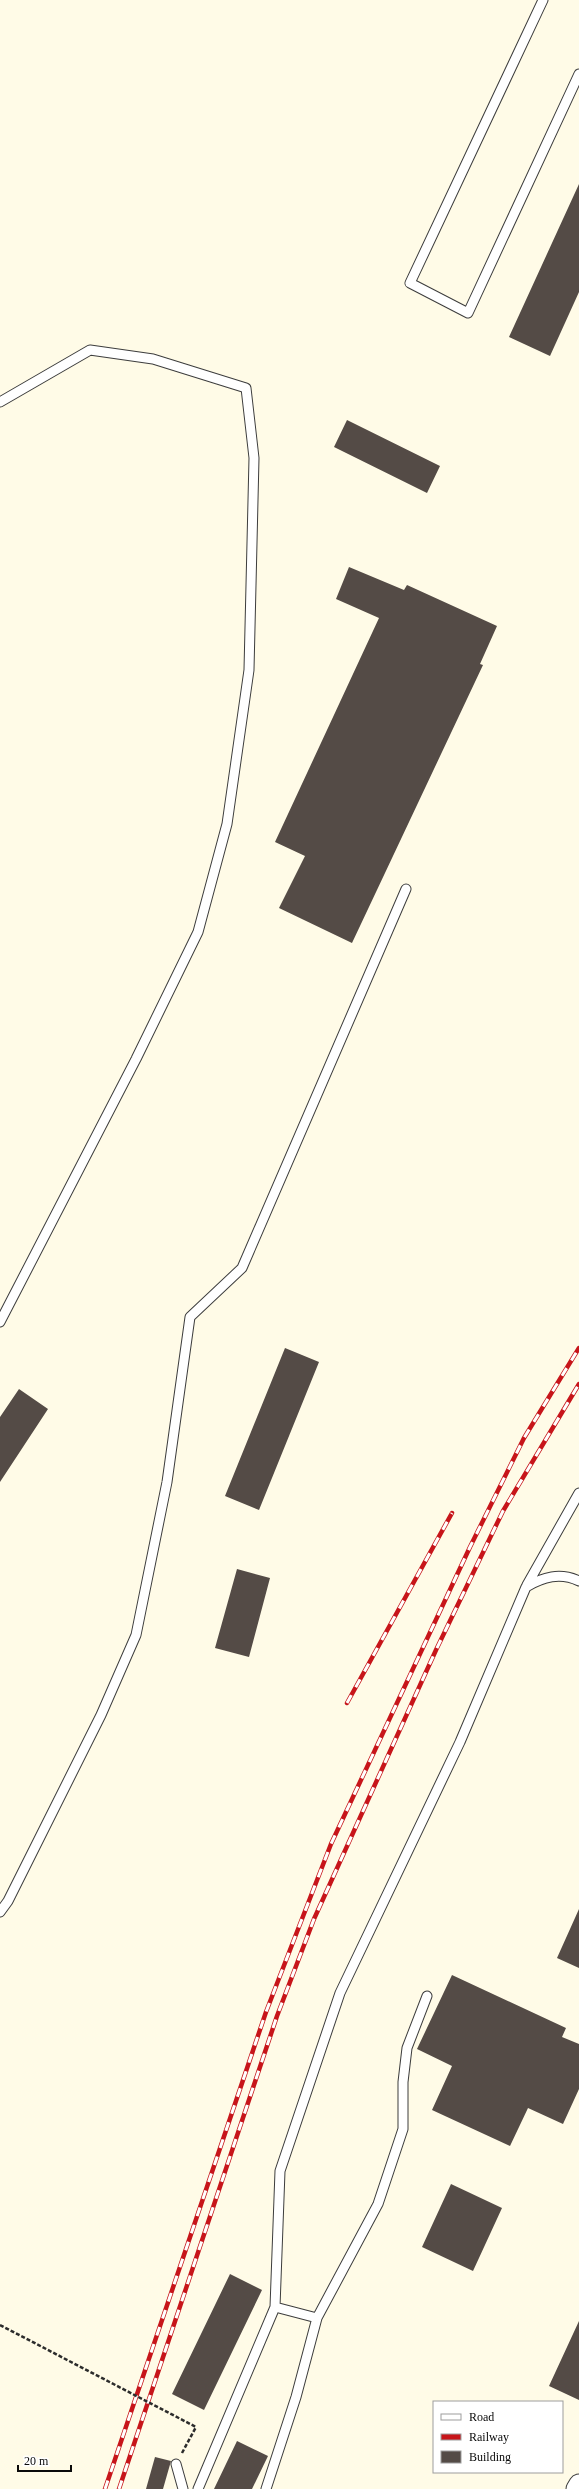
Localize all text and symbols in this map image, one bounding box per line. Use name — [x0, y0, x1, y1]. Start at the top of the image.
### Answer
legend — [433, 2401, 563, 2473]
text: Road — [469, 2410, 494, 2424]
text: Railway — [469, 2430, 509, 2444]
scale bar — [18, 2447, 71, 2473]
text: Building — [469, 2450, 511, 2464]
text: 20 m — [24, 2454, 49, 2468]

